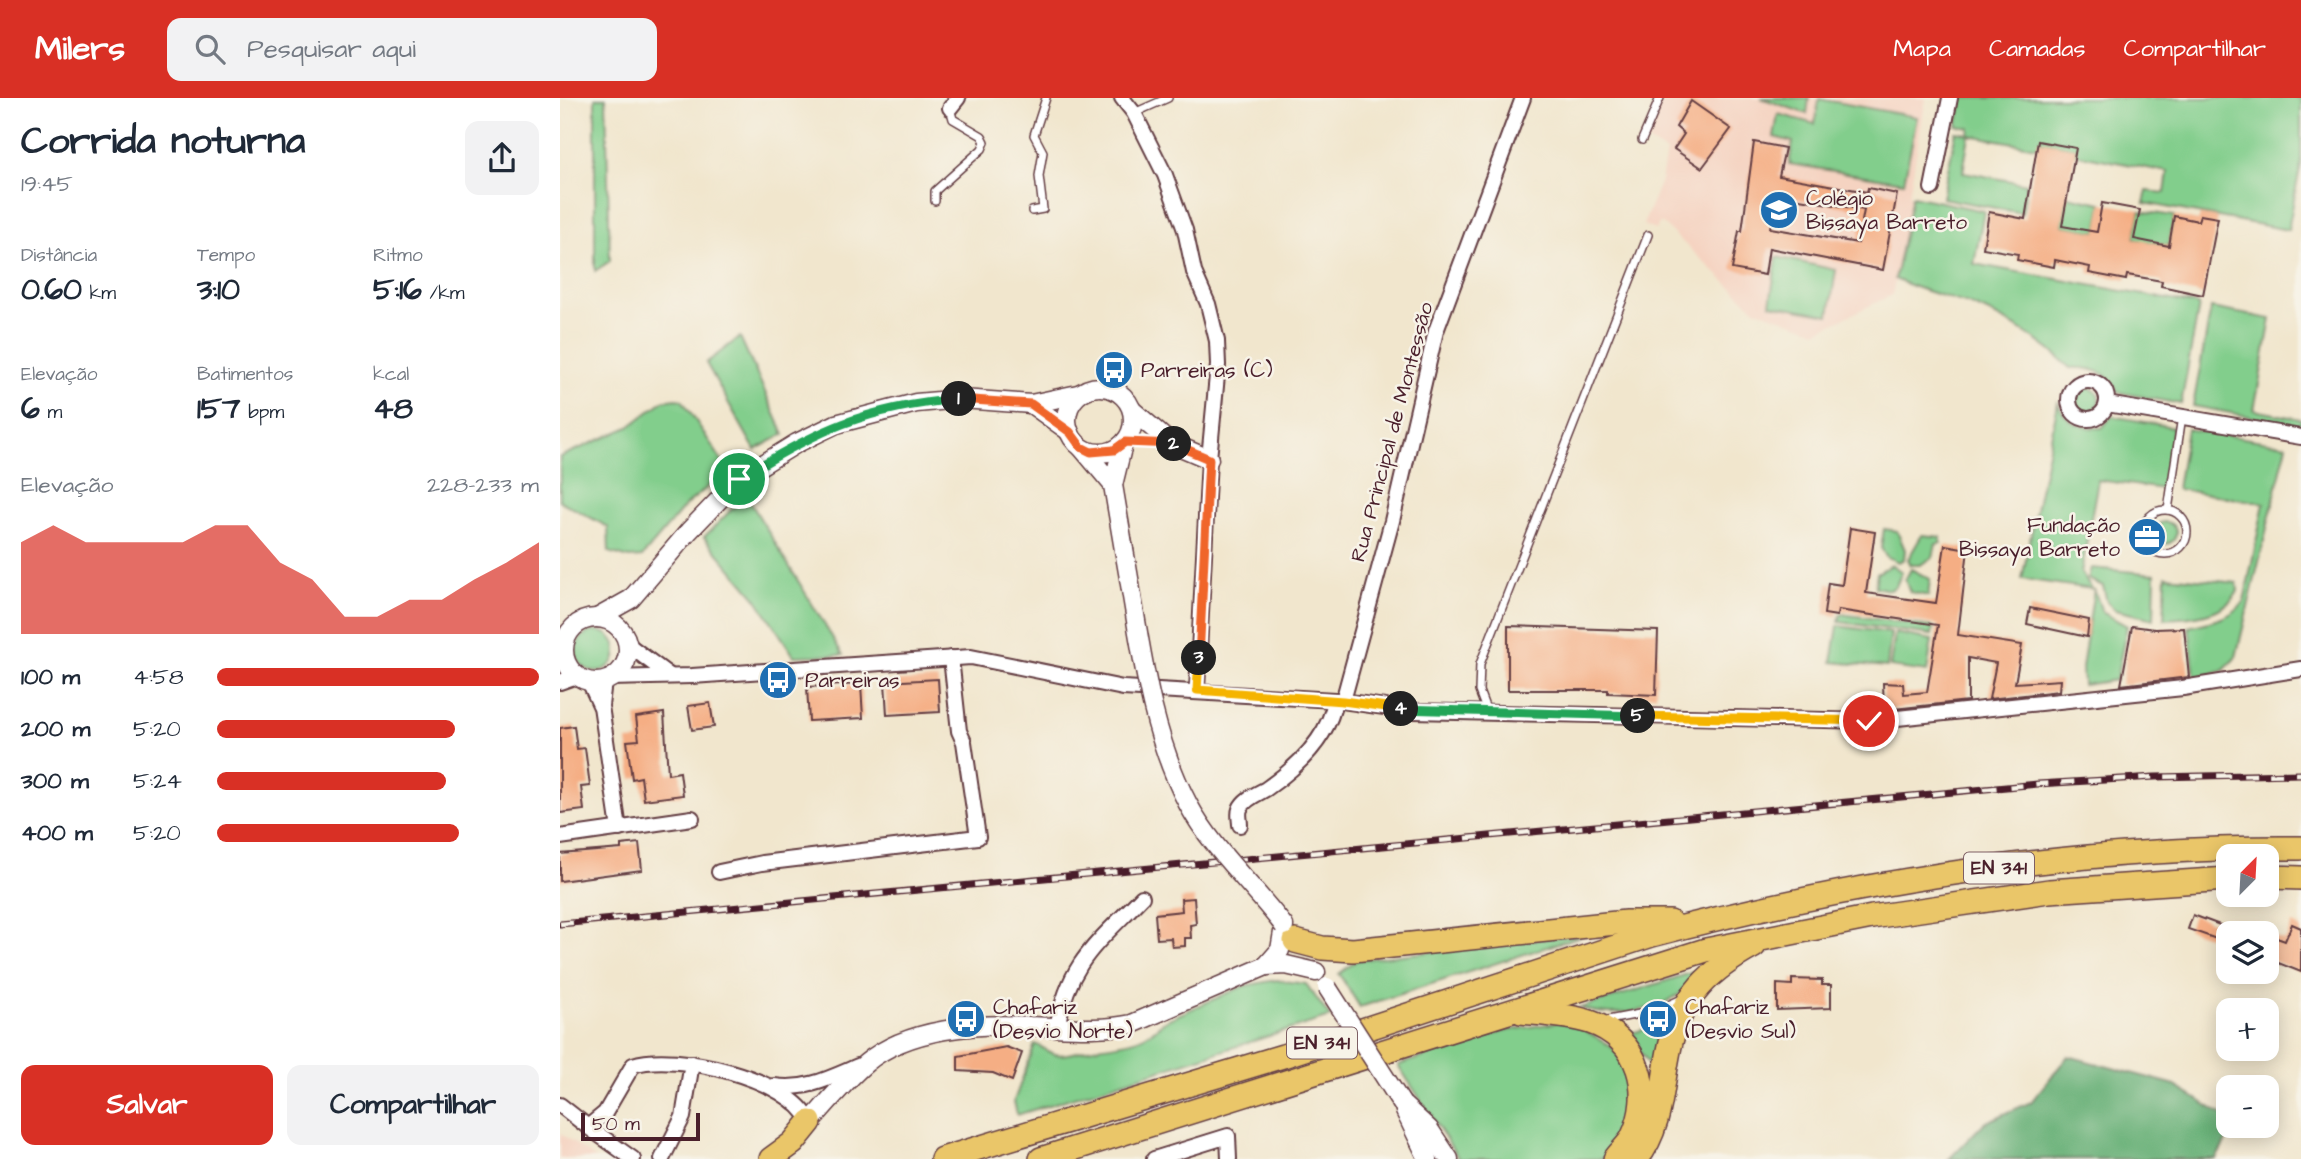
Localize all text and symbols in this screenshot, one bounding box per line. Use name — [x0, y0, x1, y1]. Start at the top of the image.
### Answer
search box — [167, 18, 657, 81]
text: Milers — [35, 26, 125, 72]
icon: search — [191, 30, 229, 68]
text: Pesquisar aqui — [247, 31, 416, 67]
text: Mapa — [1893, 32, 1951, 66]
text: Camadas — [1989, 32, 2086, 66]
text: Compartilhar — [2124, 32, 2266, 66]
text: Corrida noturna — [21, 116, 305, 168]
button: share — [465, 121, 539, 195]
text: 19:45 — [21, 168, 73, 200]
place label: Colégio Bissaya Barreto — [1806, 184, 1967, 239]
school or university icon: Colégio Bissaya Barreto — [1758, 189, 1800, 231]
text: Distância — [21, 242, 97, 269]
text: Tempo — [197, 242, 255, 269]
text: Ritmo — [373, 242, 423, 269]
text: 0.60 — [21, 269, 82, 311]
text: 3:10 — [197, 269, 240, 311]
text: 5:16 — [373, 269, 422, 311]
text: km — [82, 280, 116, 307]
text: /km — [422, 280, 465, 307]
street label: Rua Principal de Montessão — [1343, 299, 1442, 565]
bus stop icon: Parreiras (C) — [1093, 349, 1135, 391]
place label: Parreiras (C) — [1141, 356, 1273, 385]
text: Elevação — [21, 361, 97, 388]
text: Batimentos — [197, 361, 293, 388]
text: kcal — [373, 361, 409, 388]
pin: 1 — [942, 382, 976, 416]
text: 1 — [957, 385, 960, 412]
text: 6 — [21, 388, 40, 430]
text: 157 — [197, 388, 241, 430]
text: 48 — [373, 388, 413, 430]
text: m — [40, 399, 62, 426]
text: bpm — [241, 399, 284, 426]
pin: 2 — [1156, 426, 1192, 462]
text: 2 — [1168, 430, 1179, 457]
pin — [709, 449, 769, 509]
icon: arrive — [720, 460, 758, 498]
text: Elevação — [21, 469, 114, 501]
text: 228–233 m — [427, 469, 539, 501]
place label: Fundação Bissaya Barreto — [1959, 511, 2120, 566]
office icon: Fundação Bissaya Barreto — [2126, 516, 2168, 558]
pin: 3 — [1182, 640, 1216, 676]
text: 3 — [1194, 644, 1203, 671]
bus stop icon: Parreiras — [757, 659, 799, 701]
text: 100 m — [21, 661, 80, 693]
text: 4:58 — [133, 661, 184, 693]
place label: Parreiras — [805, 666, 900, 695]
pin — [1839, 691, 1899, 751]
pin: 4 — [1384, 692, 1418, 726]
text: 4 — [1394, 695, 1407, 722]
pin: 5 — [1620, 698, 1656, 734]
text: 5 — [1631, 702, 1644, 729]
icon: check — [1850, 702, 1888, 740]
text: 200 m — [21, 713, 90, 745]
text: 5:20 — [133, 713, 181, 745]
text: 300 m — [21, 765, 89, 797]
text: 5:24 — [133, 765, 182, 797]
text: 400 m — [21, 817, 93, 849]
text: 5:20 — [133, 817, 181, 849]
north arrow — [2216, 844, 2278, 906]
map controls — [2216, 844, 2279, 1138]
road number: EN 341 — [1964, 852, 2034, 884]
button: layers — [2216, 921, 2279, 984]
place label: Chafariz (Desvio Norte) — [993, 993, 1133, 1046]
place label: Chafariz (Desvio Sul) — [1685, 993, 1796, 1046]
bus stop icon: Chafariz (Desvio Norte) — [945, 998, 987, 1040]
bus stop icon: Chafariz (Desvio Sul) — [1637, 998, 1679, 1040]
button: + — [2216, 998, 2279, 1061]
road number: EN 341 — [1287, 1028, 1357, 1058]
button: Salvar — [21, 1065, 273, 1145]
button: Compartilhar — [287, 1065, 539, 1145]
button: − — [2216, 1075, 2279, 1138]
scale bar — [581, 1110, 700, 1142]
text: 50 m — [592, 1111, 640, 1138]

